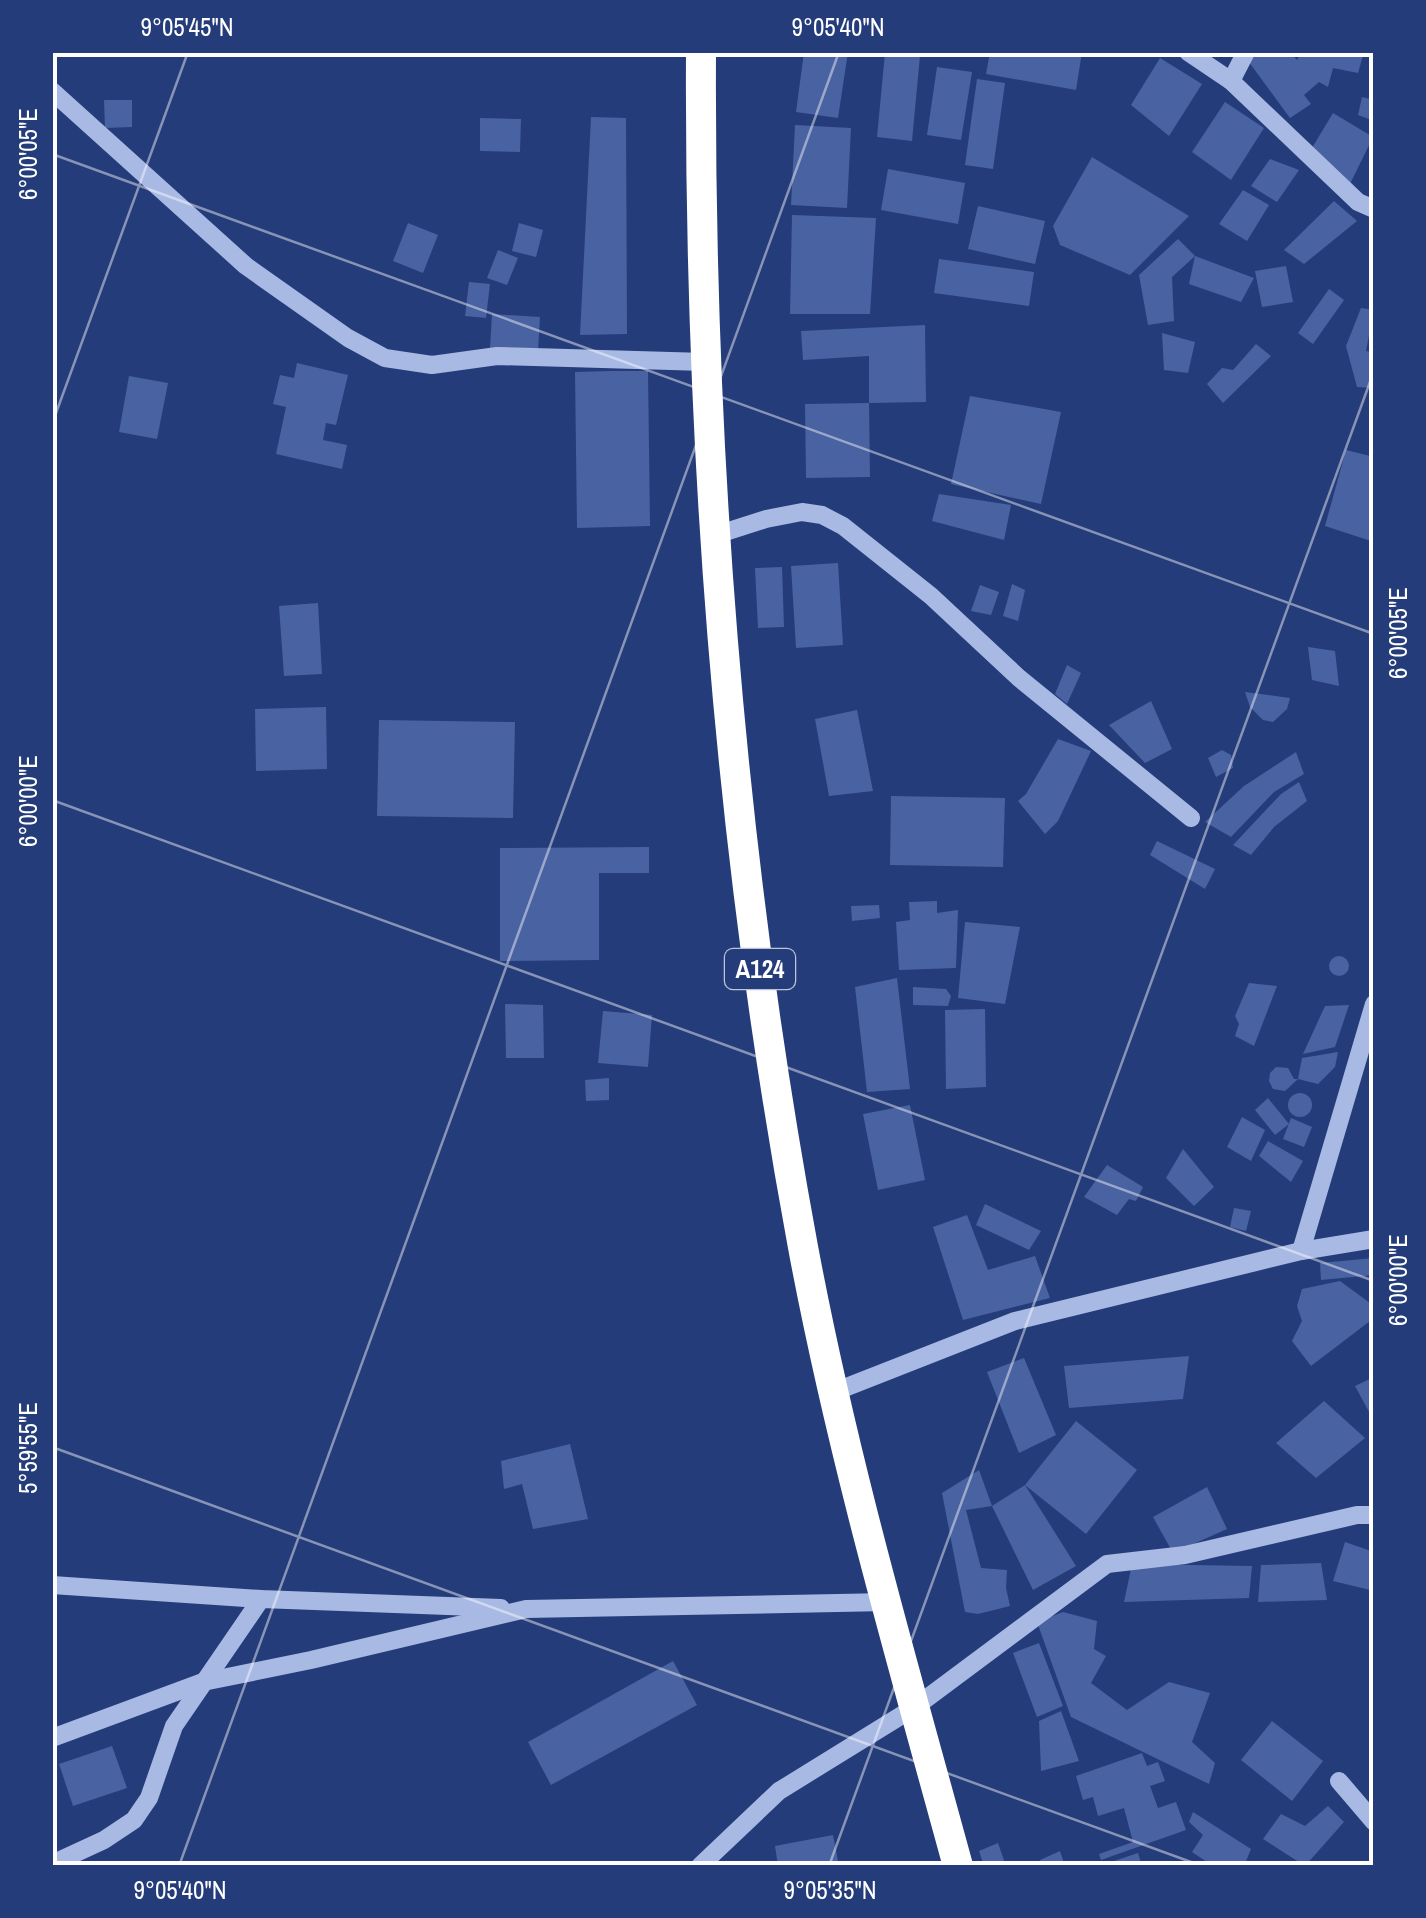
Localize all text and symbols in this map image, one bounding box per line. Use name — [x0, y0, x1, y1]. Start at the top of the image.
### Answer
text: 9°05'45"N — [140, 10, 234, 44]
text: 9°05'40"N — [791, 10, 885, 44]
text: 6°00'05"E — [11, 108, 45, 200]
text: 6°00'05"E — [1381, 587, 1415, 679]
text: 6°00'00"E — [11, 755, 45, 847]
road number: A124 — [725, 949, 795, 989]
text: 6°00'00"E — [1381, 1234, 1415, 1326]
text: 5°59'55"E — [11, 1402, 45, 1494]
text: 9°05'40"N — [133, 1873, 227, 1907]
text: 9°05'35"N — [783, 1873, 877, 1907]

